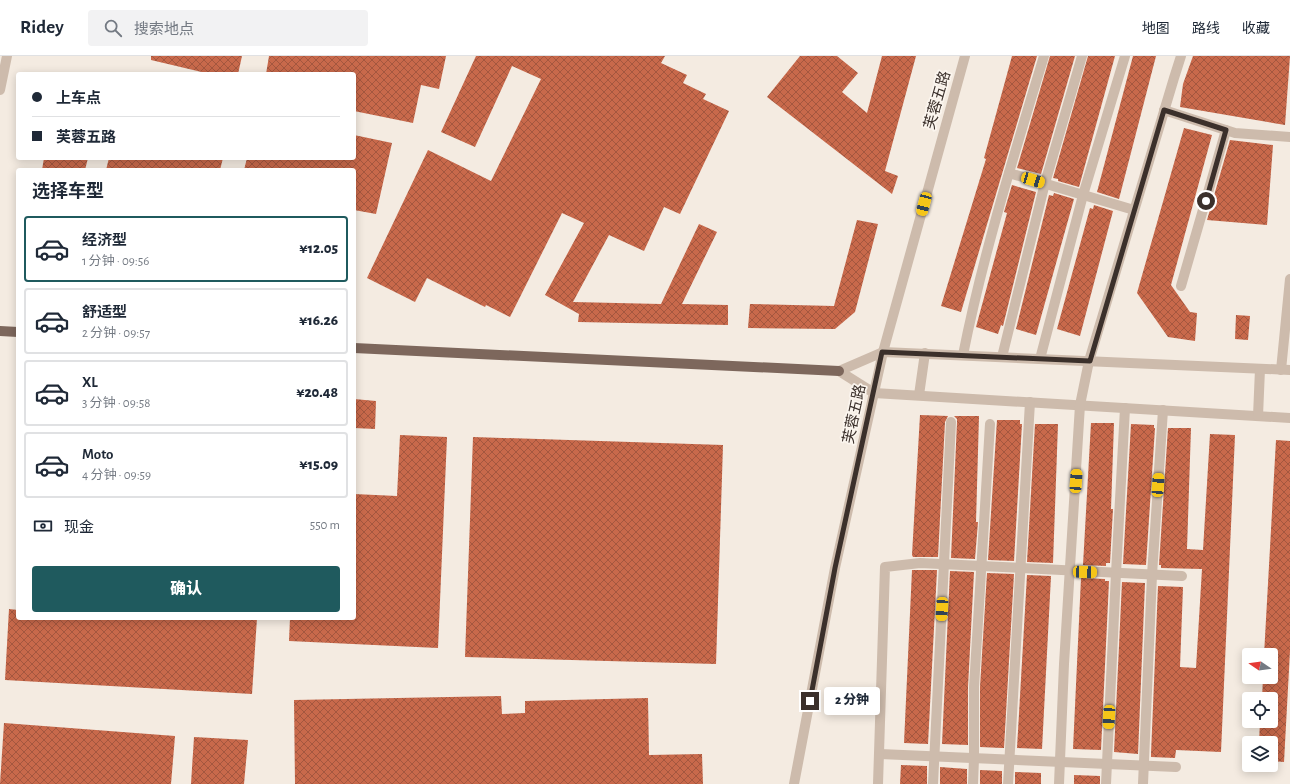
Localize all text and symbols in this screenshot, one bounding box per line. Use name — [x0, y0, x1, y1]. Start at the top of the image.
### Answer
search box — [88, 10, 368, 46]
icon: search — [102, 17, 124, 39]
text: Ridey — [20, 18, 64, 37]
text: 搜索地点 — [134, 22, 194, 37]
text: 地图 — [1142, 22, 1170, 36]
text: 路线 — [1192, 22, 1220, 36]
text: 收藏 — [1242, 22, 1270, 36]
street label: 芙蓉五路 — [921, 69, 953, 131]
text: 上车点 — [56, 91, 101, 106]
text: 芙蓉五路 — [56, 130, 116, 145]
car — [1020, 171, 1046, 189]
text: 选择车型 — [32, 183, 104, 201]
car — [915, 191, 933, 217]
route start — [1197, 192, 1215, 210]
icon: car — [34, 231, 70, 267]
text: 经济型 — [82, 233, 127, 248]
text: ¥12.05 — [299, 241, 338, 256]
text: 1 分钟 · 09:56 — [82, 255, 149, 268]
icon: car — [34, 303, 70, 339]
text: 舒适型 — [82, 305, 127, 320]
text: ¥16.26 — [299, 313, 338, 328]
text: 2 分钟 · 09:57 — [82, 327, 150, 340]
icon: car — [34, 375, 70, 411]
text: XL — [82, 375, 98, 390]
street label: 芙蓉五路 — [840, 383, 868, 445]
text: ¥20.48 — [296, 385, 338, 400]
text: 3 分钟 · 09:58 — [82, 397, 150, 410]
icon: car — [34, 447, 70, 483]
text: Moto — [82, 447, 114, 462]
text: ¥15.09 — [299, 457, 338, 472]
text: 4 分钟 · 09:59 — [82, 469, 151, 482]
car — [1069, 469, 1083, 493]
car — [1151, 473, 1165, 497]
icon: cash — [32, 515, 54, 537]
text: 550 m — [310, 519, 340, 532]
text: 现金 — [64, 520, 94, 535]
button: 确认 — [32, 566, 340, 612]
car — [1073, 566, 1097, 578]
car — [935, 597, 949, 621]
north arrow — [1242, 648, 1278, 684]
map controls — [1242, 648, 1278, 772]
callout: 2 分钟 — [824, 687, 880, 715]
route end — [801, 692, 819, 710]
button: locate — [1242, 692, 1278, 728]
text: 2 分钟 — [835, 694, 869, 707]
car — [1102, 705, 1116, 729]
button: layers — [1242, 736, 1278, 772]

